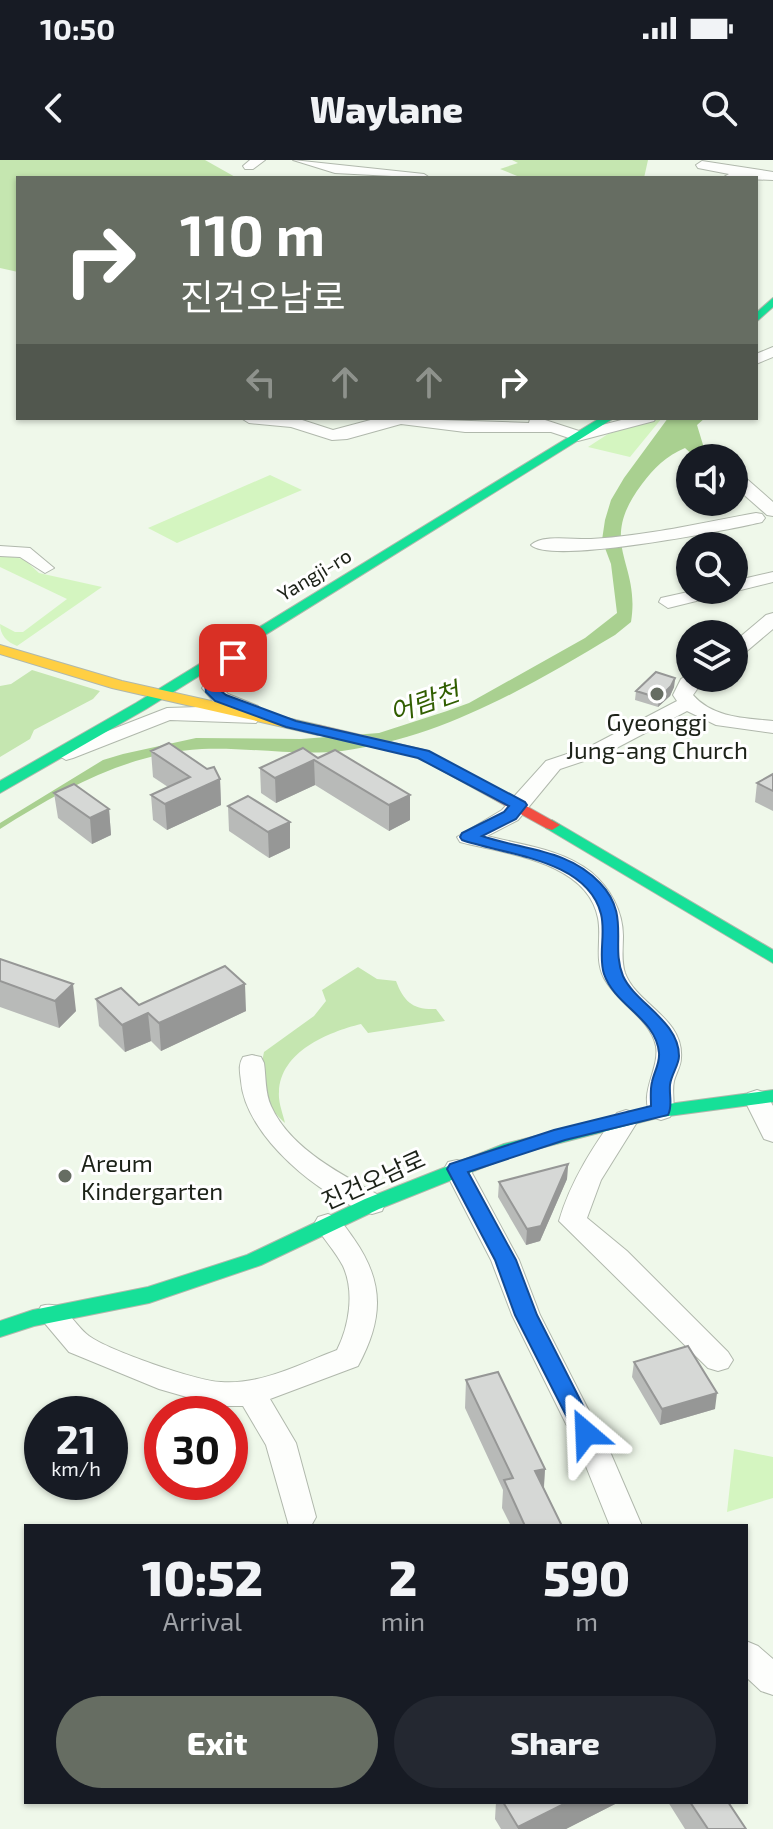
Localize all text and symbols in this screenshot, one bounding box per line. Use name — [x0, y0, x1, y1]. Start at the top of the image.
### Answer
text: 10:50 — [40, 10, 115, 46]
icon: back — [32, 86, 76, 130]
icon: search — [697, 86, 741, 130]
text: Waylane — [310, 87, 463, 130]
text: 110 m — [180, 200, 325, 267]
icon: right — [48, 208, 152, 312]
text: 진건오남로 — [180, 274, 346, 317]
icon: left — [239, 360, 283, 404]
icon: ahead — [323, 360, 367, 404]
icon: ahead — [407, 360, 451, 404]
icon: right — [491, 360, 535, 404]
map controls — [676, 444, 748, 692]
button: sound — [676, 444, 748, 516]
button: search — [676, 532, 748, 604]
street label: Yangji-ro — [273, 543, 355, 605]
button: layers — [676, 620, 748, 692]
pin — [199, 624, 267, 692]
icon: arrive — [211, 636, 255, 680]
water label: 어람천 — [385, 674, 466, 727]
marker: Gyeonggi Jung-ang Church — [648, 685, 666, 703]
place label: Gyeonggi Jung-ang Church — [566, 707, 748, 764]
street label: 진건오남로 — [317, 1143, 429, 1215]
place label: Areum Kindergarten — [81, 1148, 223, 1205]
marker: Areum Kindergarten — [56, 1167, 74, 1185]
position arrow — [544, 1391, 628, 1475]
speed limit sign: 30 — [144, 1396, 248, 1500]
text: 21 — [56, 1414, 96, 1462]
text: km/h — [51, 1456, 101, 1480]
text: 10:52 — [142, 1548, 263, 1606]
text: 2 — [389, 1548, 417, 1606]
text: 590 — [543, 1548, 630, 1606]
text: Arrival — [163, 1605, 242, 1636]
text: min — [381, 1605, 425, 1636]
text: m — [575, 1605, 598, 1636]
button: Exit — [56, 1696, 378, 1788]
button: Share — [394, 1696, 716, 1788]

